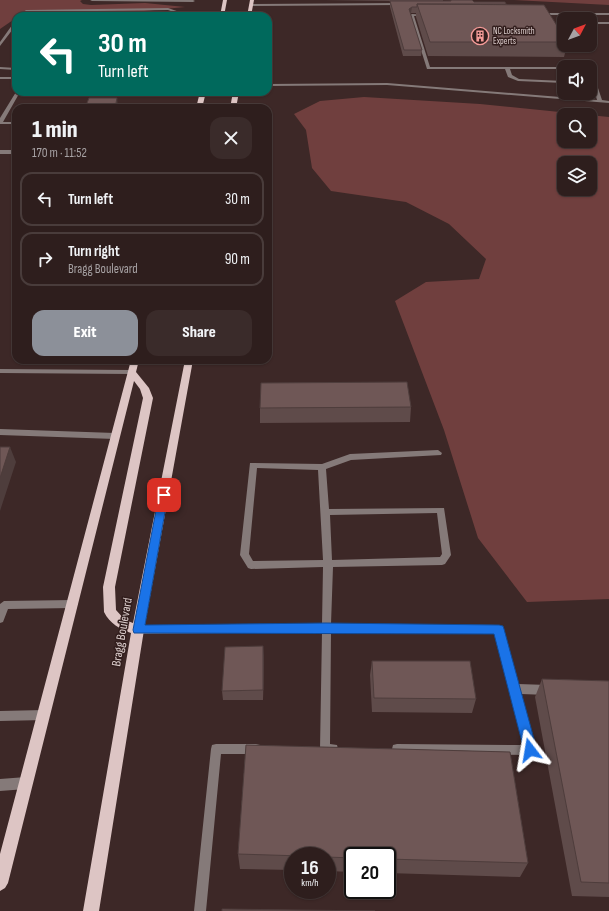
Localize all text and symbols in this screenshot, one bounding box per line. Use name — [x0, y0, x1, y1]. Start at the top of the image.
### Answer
north arrow — [557, 12, 597, 52]
map controls — [557, 12, 597, 196]
building icon: NC Locksmith Experts — [470, 26, 490, 46]
place label: NC Locksmith Experts — [493, 26, 535, 47]
text: 30 m — [98, 27, 147, 60]
icon: left — [32, 28, 84, 80]
button: sound — [557, 60, 597, 100]
text: Turn left — [98, 61, 149, 82]
button: search — [557, 108, 597, 148]
text: 1 min — [32, 115, 78, 144]
button: close — [210, 117, 252, 159]
text: 170 m · 11:52 — [32, 145, 87, 161]
button: layers — [557, 156, 597, 196]
icon: left — [34, 188, 56, 210]
text: Turn left — [68, 190, 113, 209]
text: 30 m — [225, 190, 250, 209]
text: Turn right — [68, 242, 120, 261]
icon: right — [34, 248, 56, 270]
text: 90 m — [225, 250, 250, 269]
text: Bragg Boulevard — [68, 261, 138, 277]
button: Exit — [32, 310, 138, 356]
button: Share — [146, 310, 252, 356]
pin — [147, 478, 181, 512]
icon: arrive — [153, 484, 175, 506]
street label: Bragg Boulevard — [108, 596, 136, 668]
position arrow — [509, 729, 551, 771]
speed limit sign: 20 — [344, 847, 396, 899]
text: 16 — [301, 856, 319, 880]
text: km/h — [301, 877, 319, 889]

